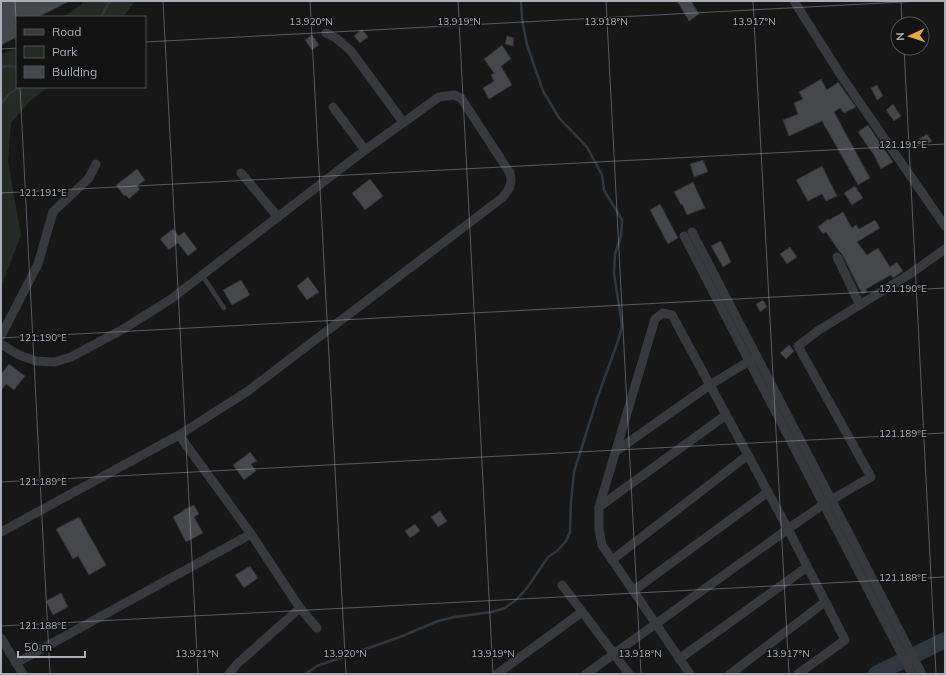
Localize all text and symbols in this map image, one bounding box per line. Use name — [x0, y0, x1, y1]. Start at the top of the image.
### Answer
text: 13.920°N — [289, 15, 333, 28]
text: 13.919°N — [437, 15, 481, 28]
text: 13.918°N — [584, 15, 628, 28]
text: 13.917°N — [732, 15, 776, 28]
legend — [16, 16, 146, 88]
north arrow — [890, 16, 930, 56]
text: Road — [52, 24, 81, 39]
text: N — [893, 32, 907, 41]
text: Park — [52, 44, 78, 59]
text: Building — [52, 64, 97, 79]
text: 121.191°E — [879, 138, 927, 151]
text: 121.191°E — [19, 186, 67, 199]
text: 121.190°E — [879, 282, 927, 295]
text: 121.190°E — [19, 331, 67, 344]
text: 121.189°E — [879, 427, 927, 440]
text: 121.189°E — [19, 475, 67, 488]
text: 121.188°E — [879, 571, 927, 584]
text: 121.188°E — [19, 619, 67, 632]
scale bar — [18, 633, 85, 659]
text: 50 m — [24, 639, 52, 654]
text: 13.921°N — [175, 647, 219, 660]
text: 13.920°N — [323, 647, 367, 660]
text: 13.919°N — [471, 647, 515, 660]
text: 13.918°N — [618, 647, 662, 660]
text: 13.917°N — [766, 647, 810, 660]

